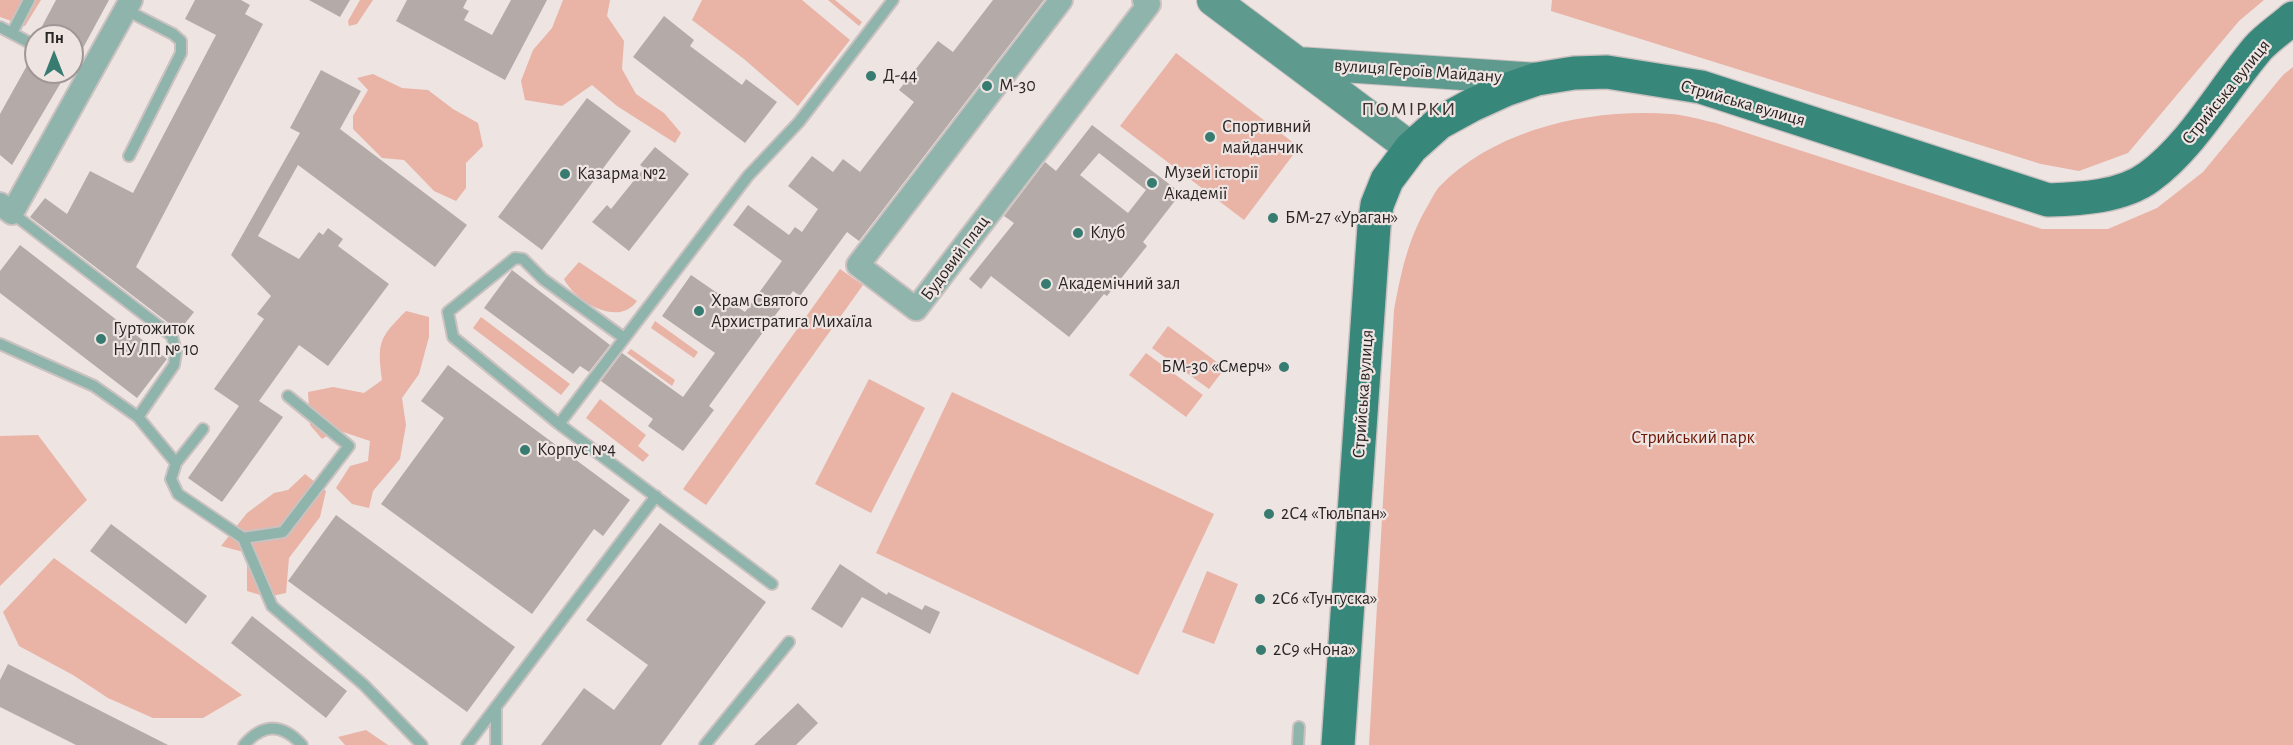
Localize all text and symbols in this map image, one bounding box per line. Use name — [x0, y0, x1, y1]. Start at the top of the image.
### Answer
north arrow — [24, 24, 84, 84]
text: Пн — [44, 30, 64, 46]
street label: Стрийська вулиця — [2177, 35, 2275, 149]
street label: вулиця Героїв Майдану — [1333, 54, 1503, 88]
place label: Д-44 — [883, 65, 918, 87]
marker: Д-44 — [864, 69, 878, 83]
place label: М-30 — [999, 75, 1036, 97]
street label: Стрийська вулиця — [1678, 75, 1808, 131]
marker: М-30 — [980, 79, 994, 93]
district label: ПОМІРКИ — [1361, 97, 1457, 121]
place label: Спортивний майданчик — [1222, 116, 1311, 158]
marker: Спортивний майданчик — [1203, 130, 1217, 144]
place label: Музей історії Академії — [1164, 162, 1258, 204]
place label: Казарма №2 — [577, 163, 666, 185]
marker: Казарма №2 — [558, 167, 572, 181]
marker: Музей історії Академії — [1145, 176, 1159, 190]
place label: БМ-27 «Ураган» — [1285, 207, 1398, 229]
street label: Будовий плац — [916, 211, 994, 305]
marker: БМ-27 «Ураган» — [1266, 211, 1280, 225]
place label: Клуб — [1090, 222, 1125, 244]
marker: Клуб — [1071, 226, 1085, 240]
place label: Академічний зал — [1058, 273, 1180, 295]
marker: Академічний зал — [1039, 277, 1053, 291]
place label: Храм Святого Архистратига Михаїла — [711, 290, 872, 332]
marker: Храм Святого Архистратига Михаїла — [692, 304, 706, 318]
place label: Гуртожиток НУ ЛП № 10 — [113, 318, 199, 360]
street label: Стрийська вулиця — [1348, 329, 1378, 459]
marker: Гуртожиток НУ ЛП № 10 — [94, 332, 108, 346]
place label: БМ-30 «Смерч» — [1161, 356, 1272, 378]
marker: БМ-30 «Смерч» — [1277, 360, 1291, 374]
park label: Стрийський парк — [1631, 427, 1755, 449]
place label: Корпус №4 — [537, 439, 616, 461]
marker: Корпус №4 — [518, 443, 532, 457]
place label: 2С4 «Тюльпан» — [1281, 503, 1387, 525]
marker: 2С4 «Тюльпан» — [1262, 507, 1276, 521]
place label: 2С6 «Тунгуска» — [1272, 588, 1377, 610]
marker: 2С6 «Тунгуска» — [1253, 592, 1267, 606]
place label: 2С9 «Нона» — [1273, 639, 1356, 661]
marker: 2С9 «Нона» — [1254, 643, 1268, 657]

